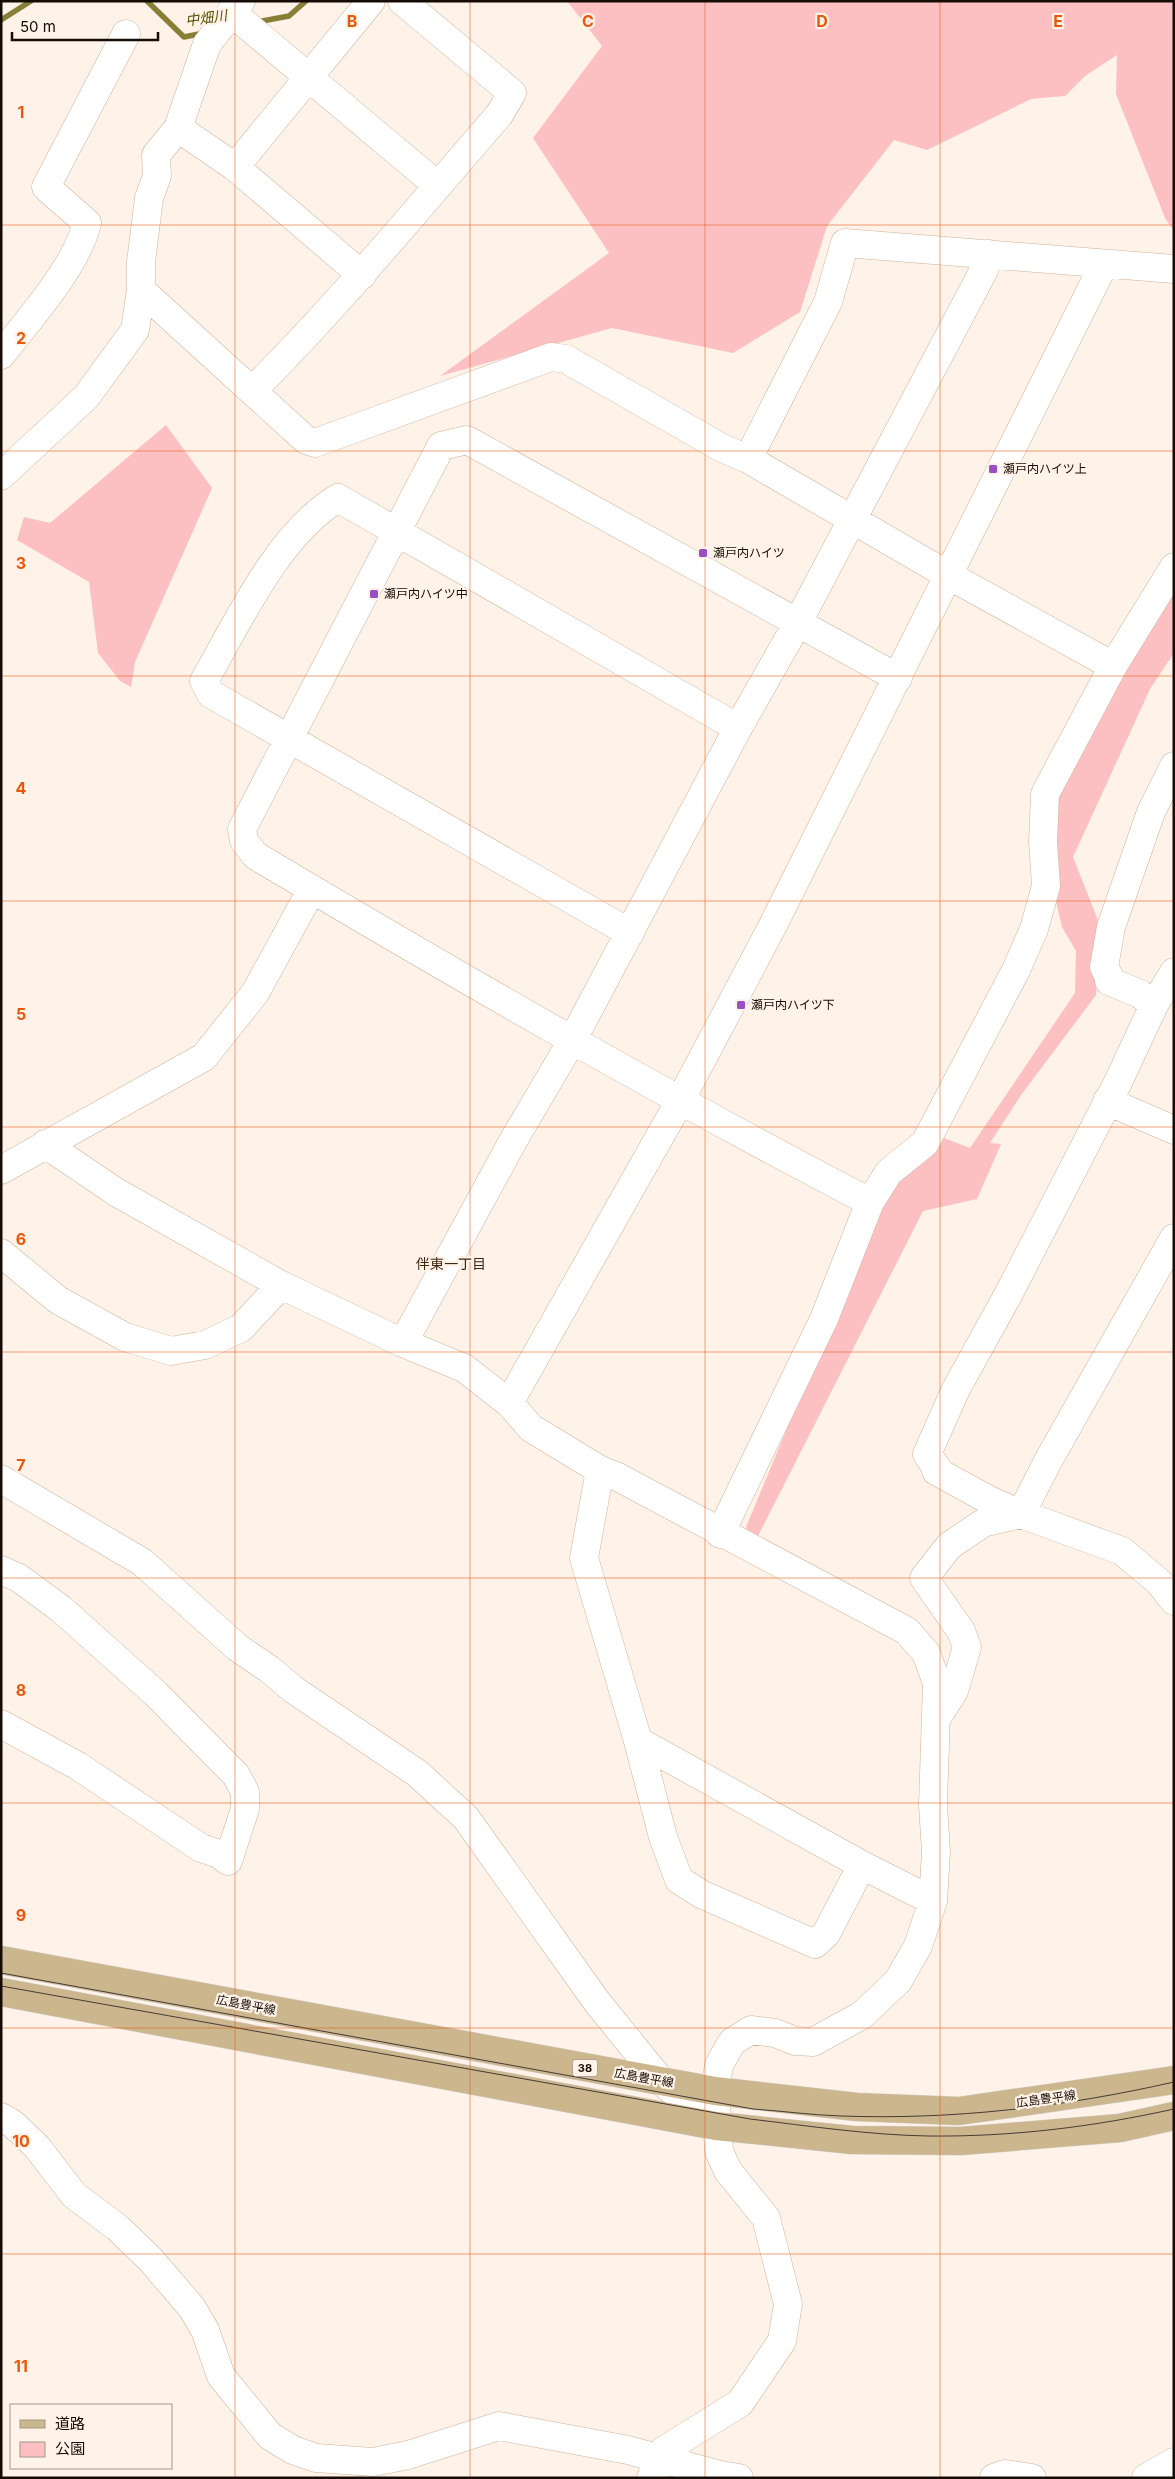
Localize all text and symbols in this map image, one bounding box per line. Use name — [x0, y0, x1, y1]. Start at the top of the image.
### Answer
water label: 中畑川 — [184, 6, 230, 29]
scale bar — [12, 10, 159, 42]
text: B — [347, 11, 357, 31]
text: C — [582, 11, 594, 31]
text: D — [816, 11, 828, 31]
text: E — [1053, 11, 1063, 31]
text: 50 m — [20, 17, 56, 36]
text: 1 — [18, 102, 24, 122]
text: 2 — [16, 328, 26, 348]
place label: 瀬戸内ハイツ上 — [1003, 461, 1087, 476]
marker: 瀬戸内ハイツ上 — [987, 463, 999, 475]
place label: 瀬戸内ハイツ — [713, 545, 785, 560]
marker: 瀬戸内ハイツ — [697, 547, 709, 559]
text: 3 — [16, 553, 26, 573]
place label: 瀬戸内ハイツ中 — [384, 586, 468, 601]
marker: 瀬戸内ハイツ中 — [368, 588, 380, 600]
text: 4 — [16, 778, 27, 798]
place label: 瀬戸内ハイツ下 — [751, 997, 835, 1012]
marker: 瀬戸内ハイツ下 — [735, 999, 747, 1011]
text: 5 — [16, 1004, 26, 1024]
text: 6 — [16, 1229, 26, 1249]
district label: 伴東一丁目 — [416, 1255, 486, 1272]
text: 7 — [16, 1455, 26, 1475]
text: 8 — [16, 1680, 26, 1700]
text: 9 — [16, 1905, 26, 1925]
street label: 広島豊平線 — [215, 1991, 277, 2018]
road number: 38 — [572, 2060, 598, 2076]
street label: 広島豊平線 — [613, 2065, 675, 2090]
street label: 広島豊平線 — [1015, 2087, 1077, 2110]
text: 10 — [12, 2131, 30, 2151]
text: 11 — [14, 2356, 28, 2376]
legend — [10, 2404, 172, 2469]
text: 道路 — [55, 2414, 85, 2433]
text: 公園 — [55, 2439, 85, 2458]

